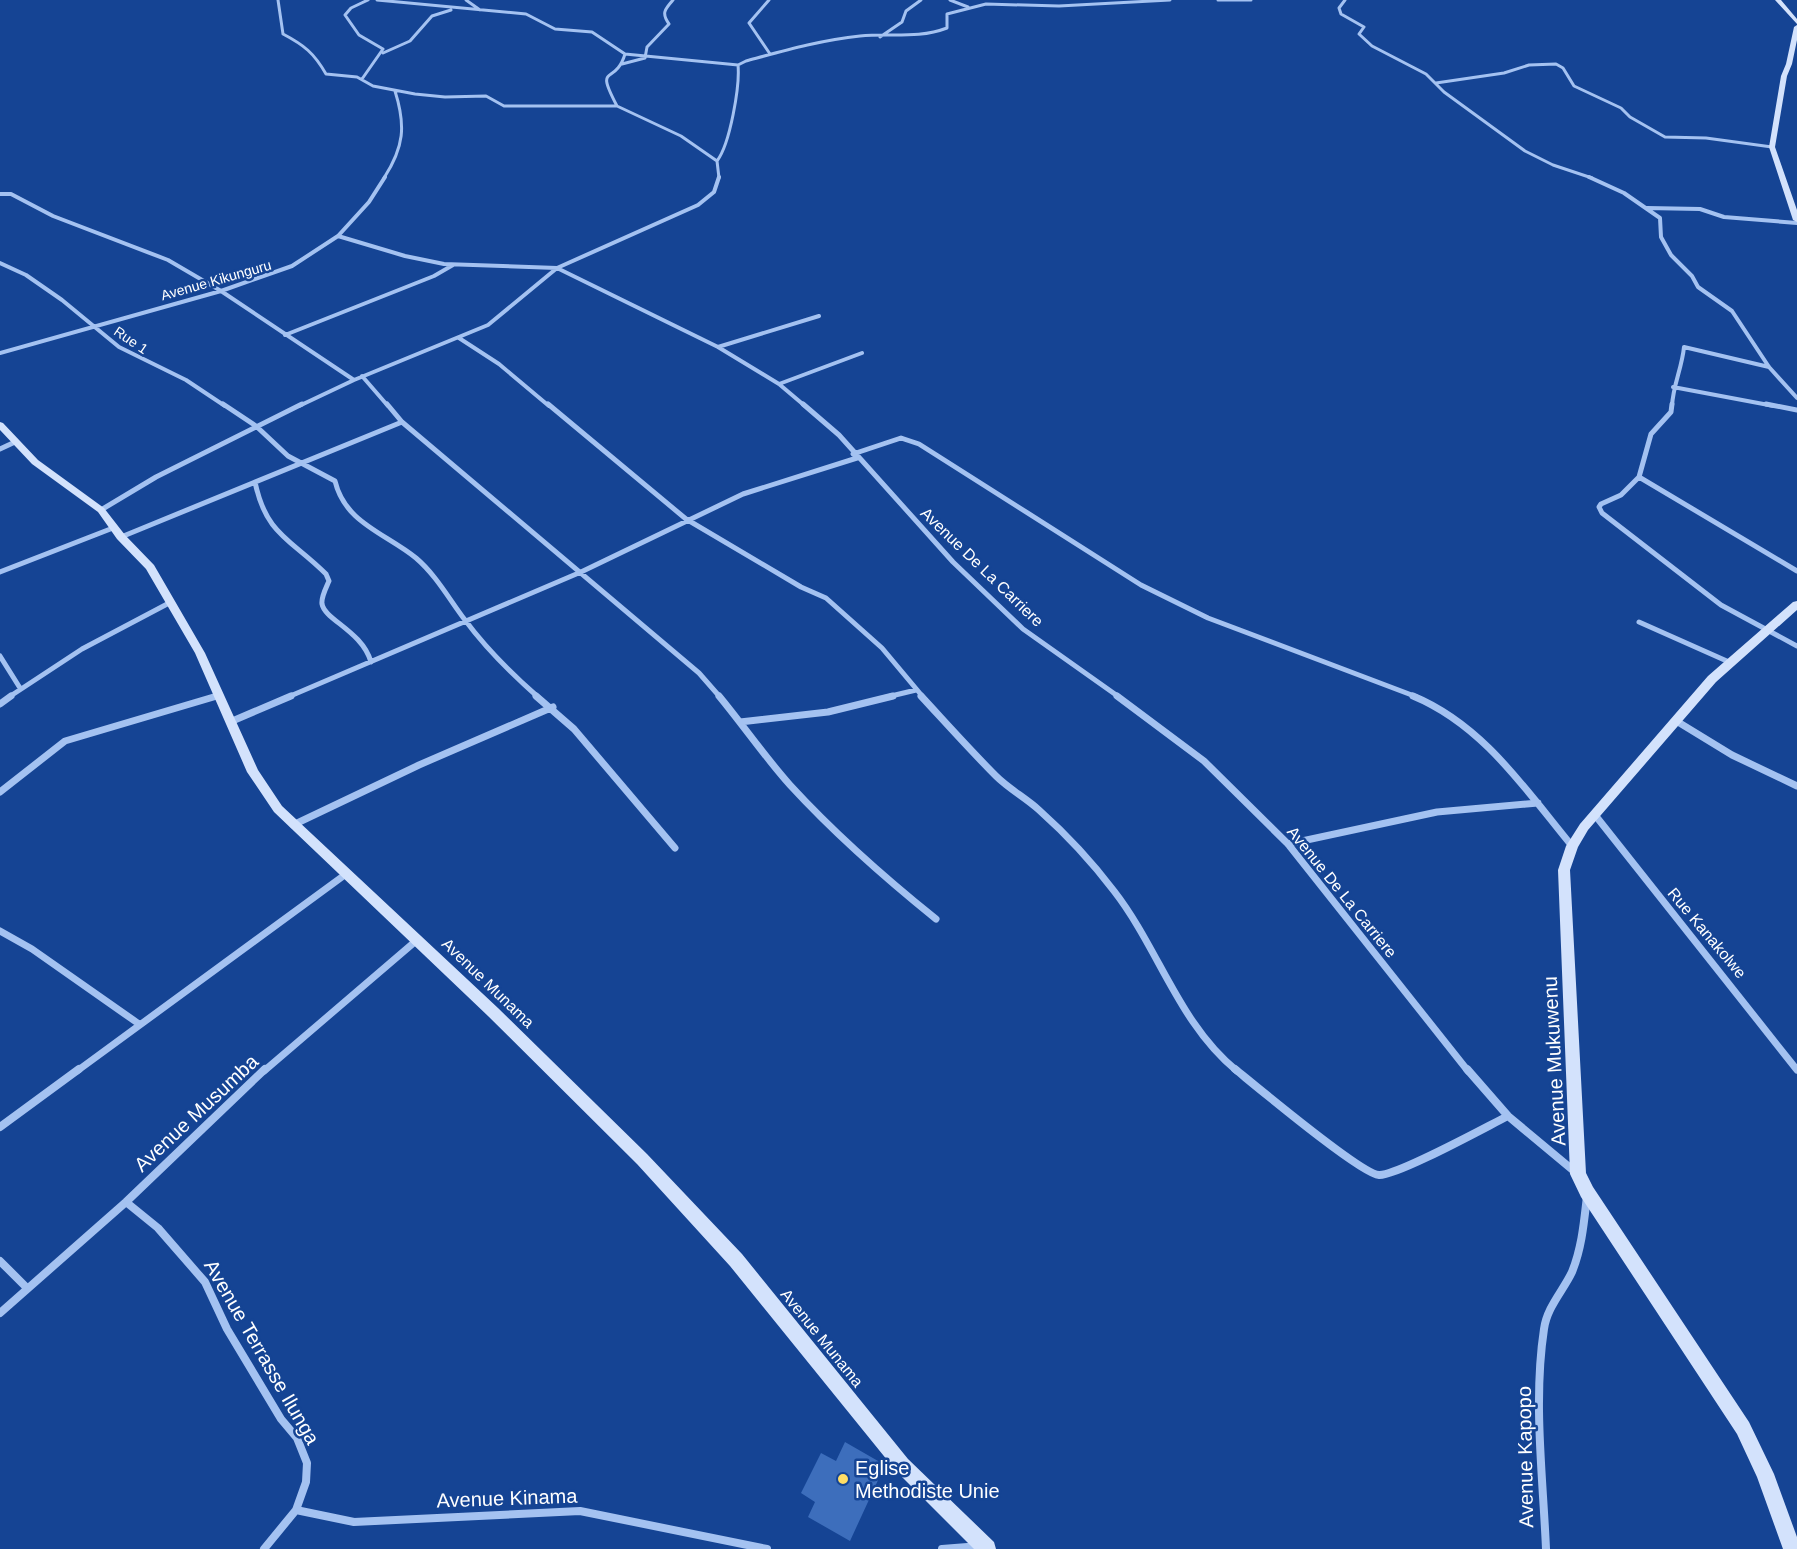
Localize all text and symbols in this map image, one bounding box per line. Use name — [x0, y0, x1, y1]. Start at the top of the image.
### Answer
street label: Avenue Kikunguru — [159, 257, 273, 303]
street label: Rue 1 — [111, 323, 151, 357]
street label: Avenue De La Carriere — [917, 504, 1047, 630]
street label: Avenue De La Carriere — [1284, 823, 1400, 961]
street label: Rue Kanakolwe — [1664, 885, 1750, 981]
street label: Avenue Munama — [439, 935, 537, 1031]
street label: Avenue Mukuwenu — [1539, 976, 1569, 1146]
street label: Avenue Musumba — [130, 1050, 263, 1176]
street label: Avenue Terrasse Ilunga — [200, 1256, 324, 1449]
street label: Avenue Munama — [777, 1286, 867, 1390]
street label: Avenue Kapopo — [1513, 1386, 1537, 1528]
place label: Eglise Methodiste Unie — [855, 1457, 1000, 1502]
marker: Eglise Methodiste Unie — [836, 1472, 850, 1486]
street label: Avenue Kinama — [436, 1485, 579, 1511]

